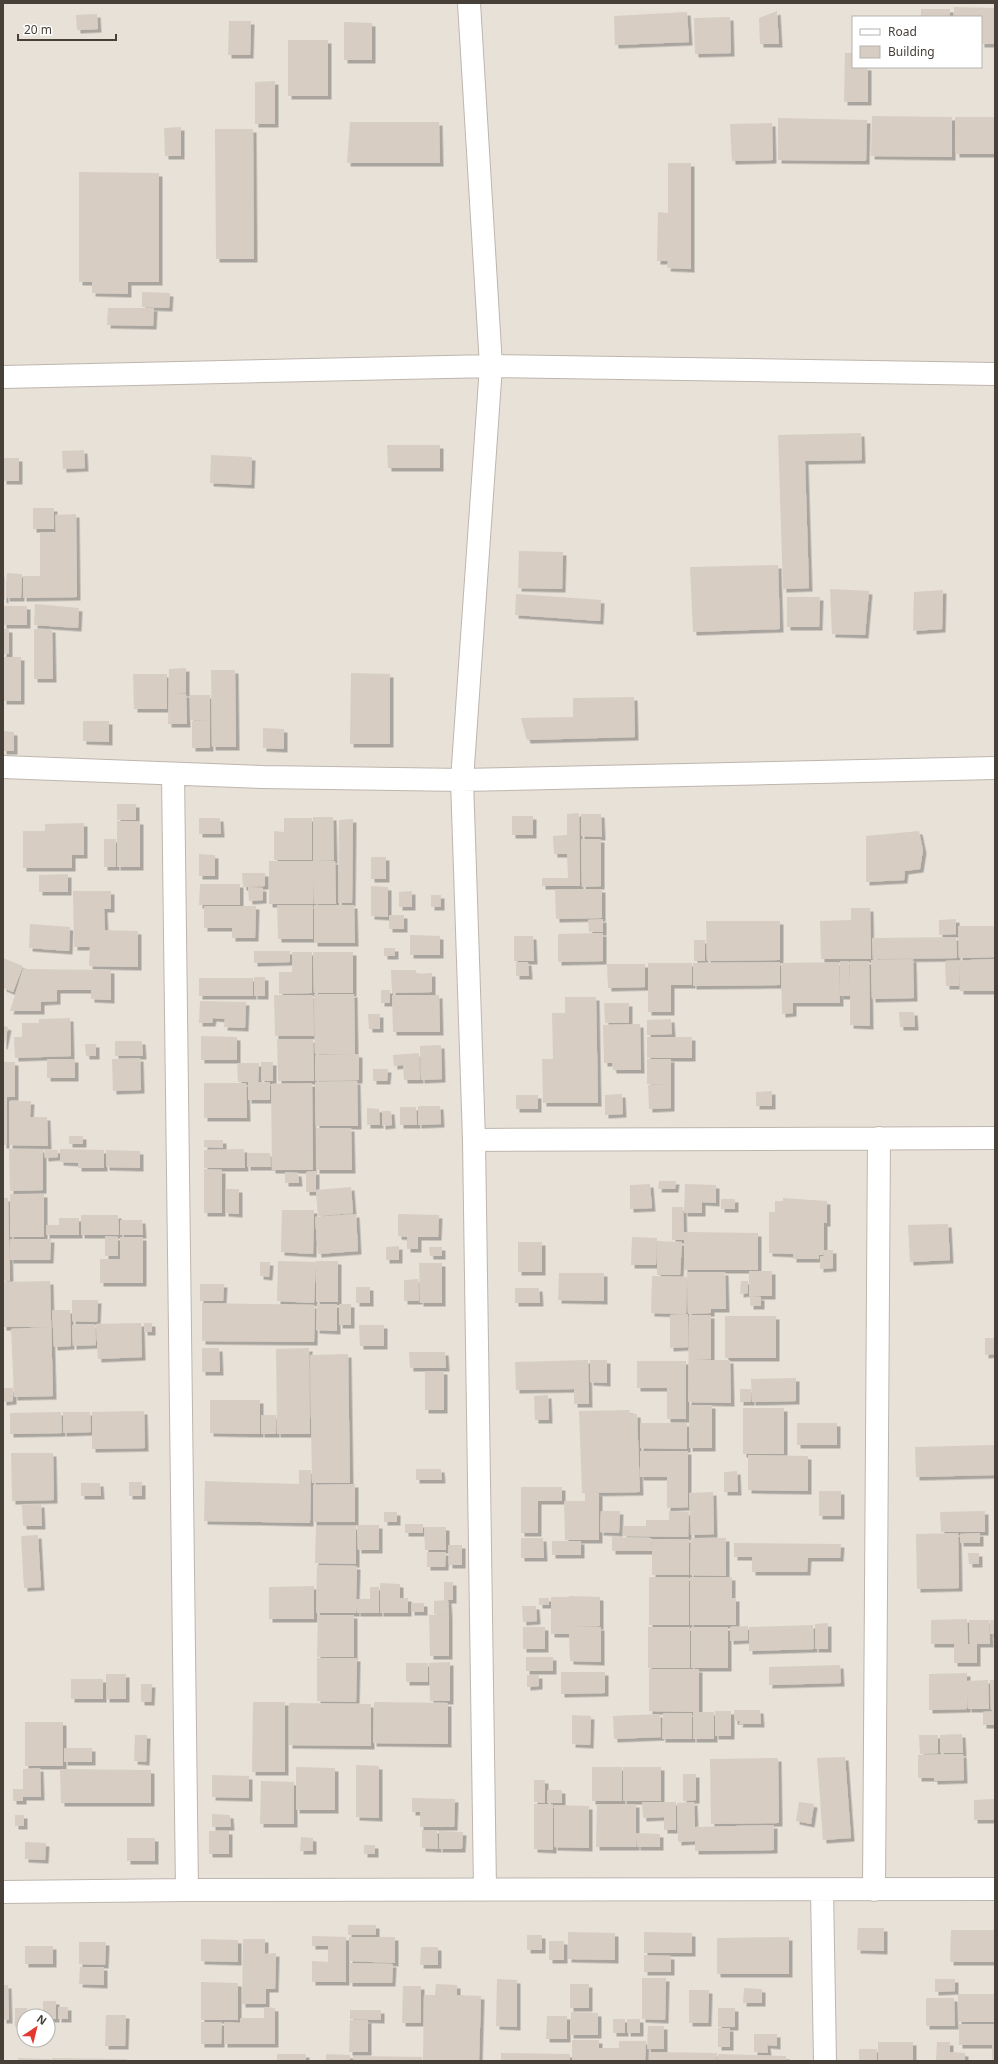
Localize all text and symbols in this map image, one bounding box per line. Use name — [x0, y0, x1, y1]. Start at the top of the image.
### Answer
scale bar — [18, 16, 116, 42]
legend — [852, 16, 982, 68]
text: 20 m — [24, 21, 52, 38]
text: Road — [888, 23, 917, 40]
text: Building — [888, 43, 935, 60]
north arrow — [16, 2008, 56, 2048]
text: N — [34, 2011, 50, 2028]

